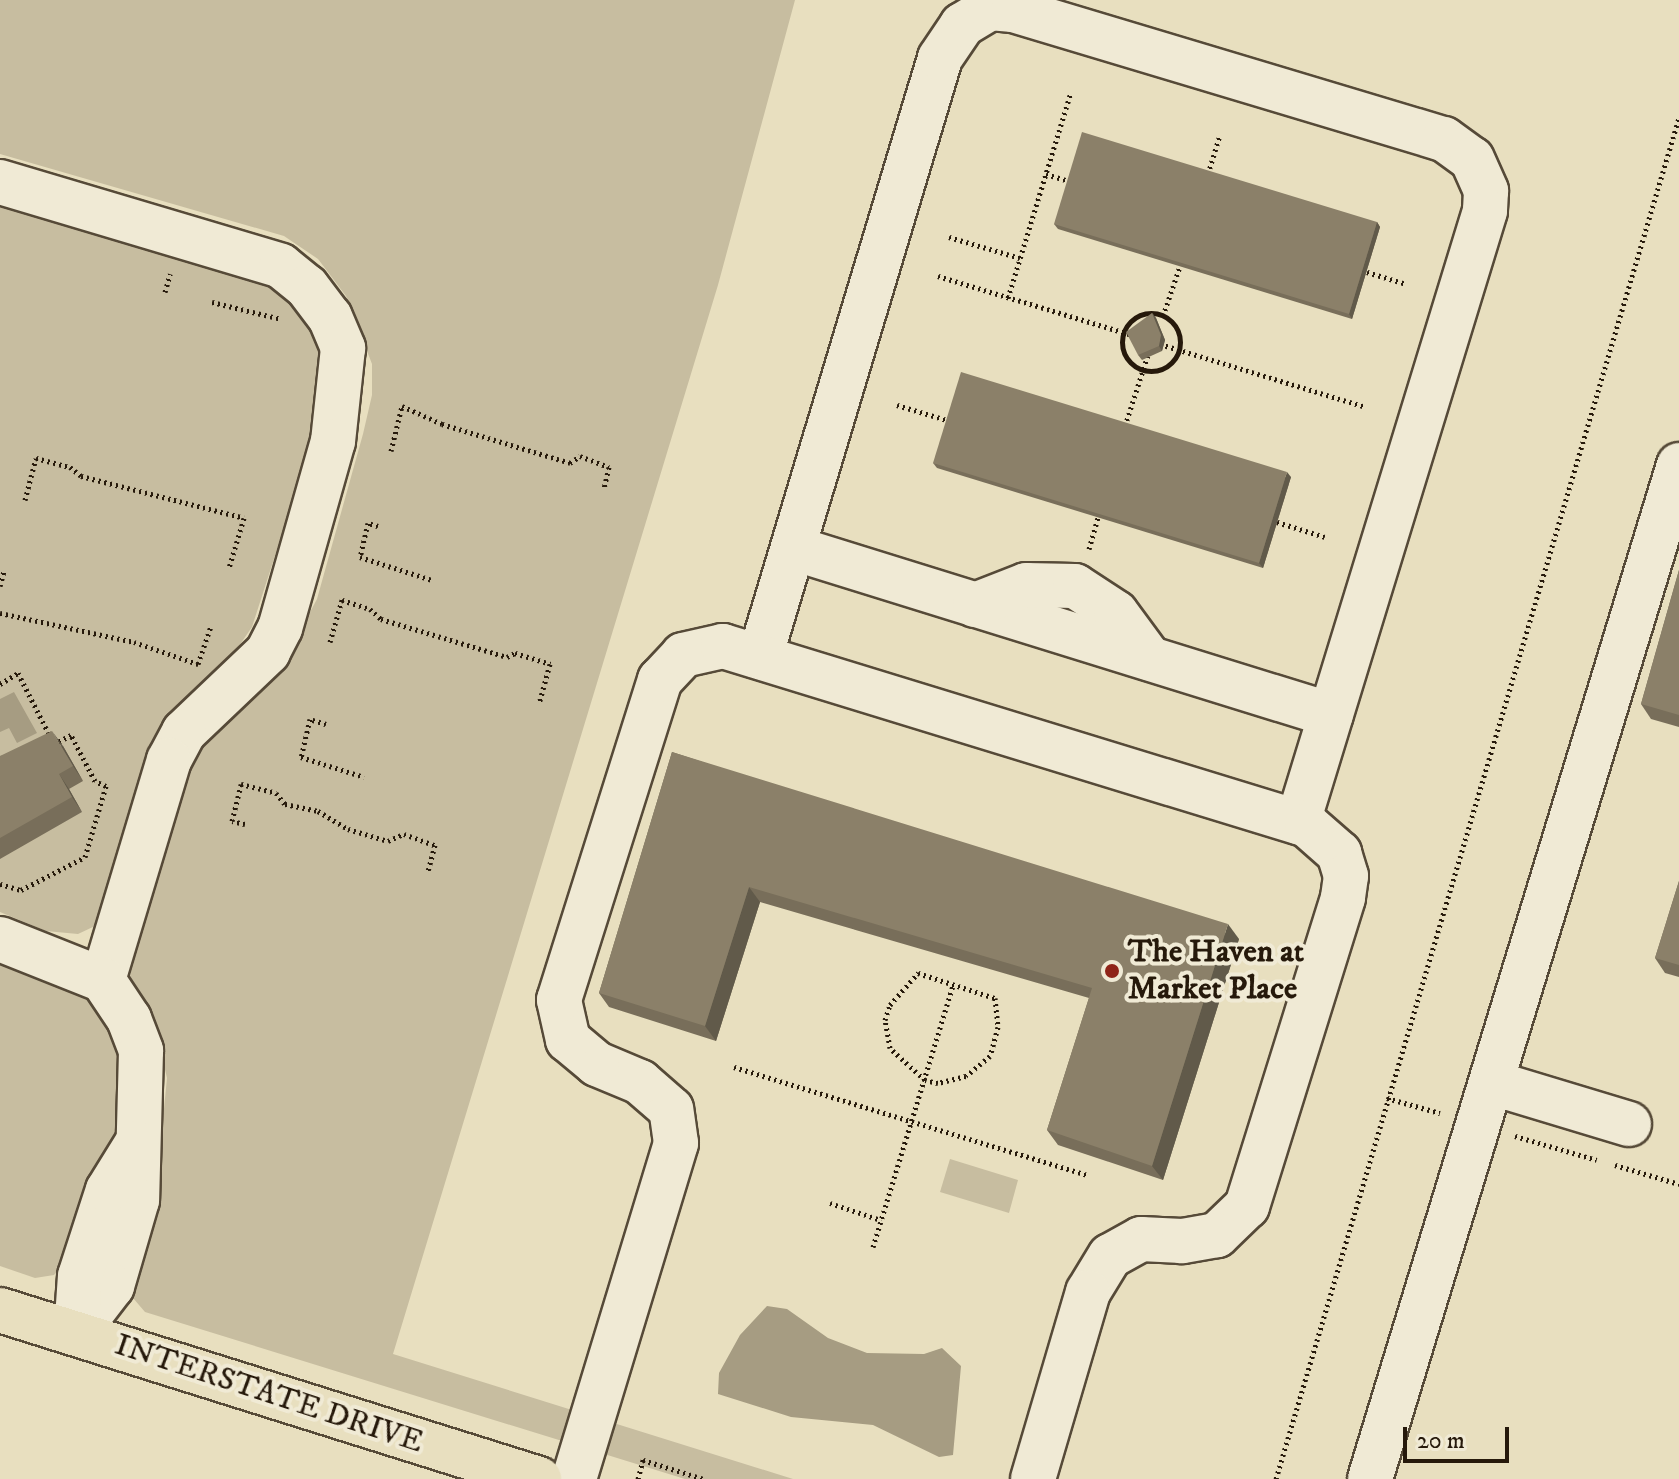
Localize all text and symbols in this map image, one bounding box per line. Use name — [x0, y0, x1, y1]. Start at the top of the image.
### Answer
place label: The Haven at Market Place — [1128, 934, 1304, 1009]
marker: The Haven at Market Place — [1103, 962, 1121, 980]
street label: INTERSTATE DRIVE — [110, 1326, 428, 1462]
scale bar — [1407, 1411, 1513, 1461]
text: 20 m — [1417, 1426, 1465, 1456]

